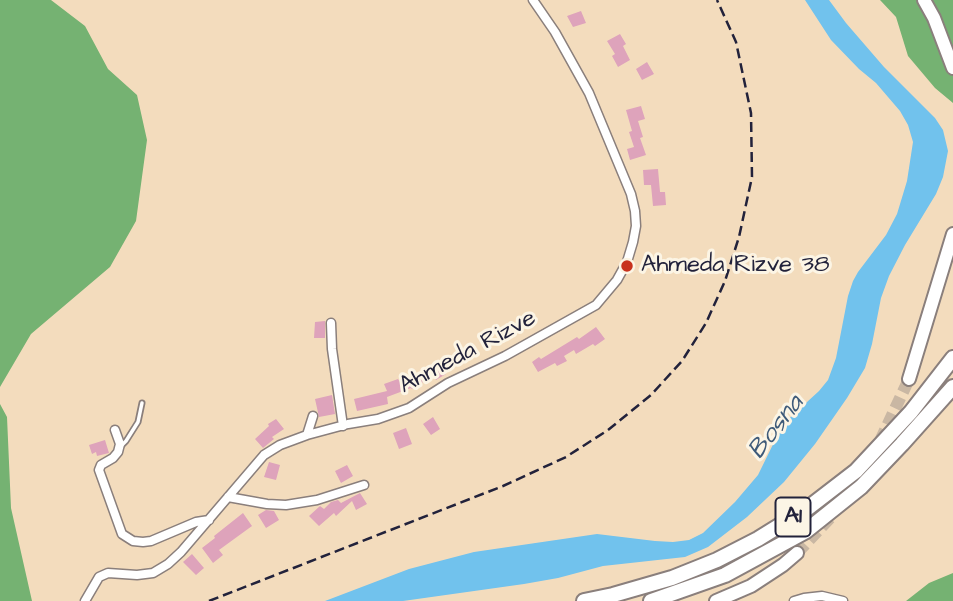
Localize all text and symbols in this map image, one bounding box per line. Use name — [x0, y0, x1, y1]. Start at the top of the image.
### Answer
place label: Ahmeda Rizve 38 — [641, 252, 829, 280]
marker: Ahmeda Rizve 38 — [619, 258, 635, 274]
street label: Ahmeda Rizve — [395, 305, 541, 401]
water label: Bosna — [742, 390, 812, 466]
road number: A1 — [776, 498, 810, 537]

